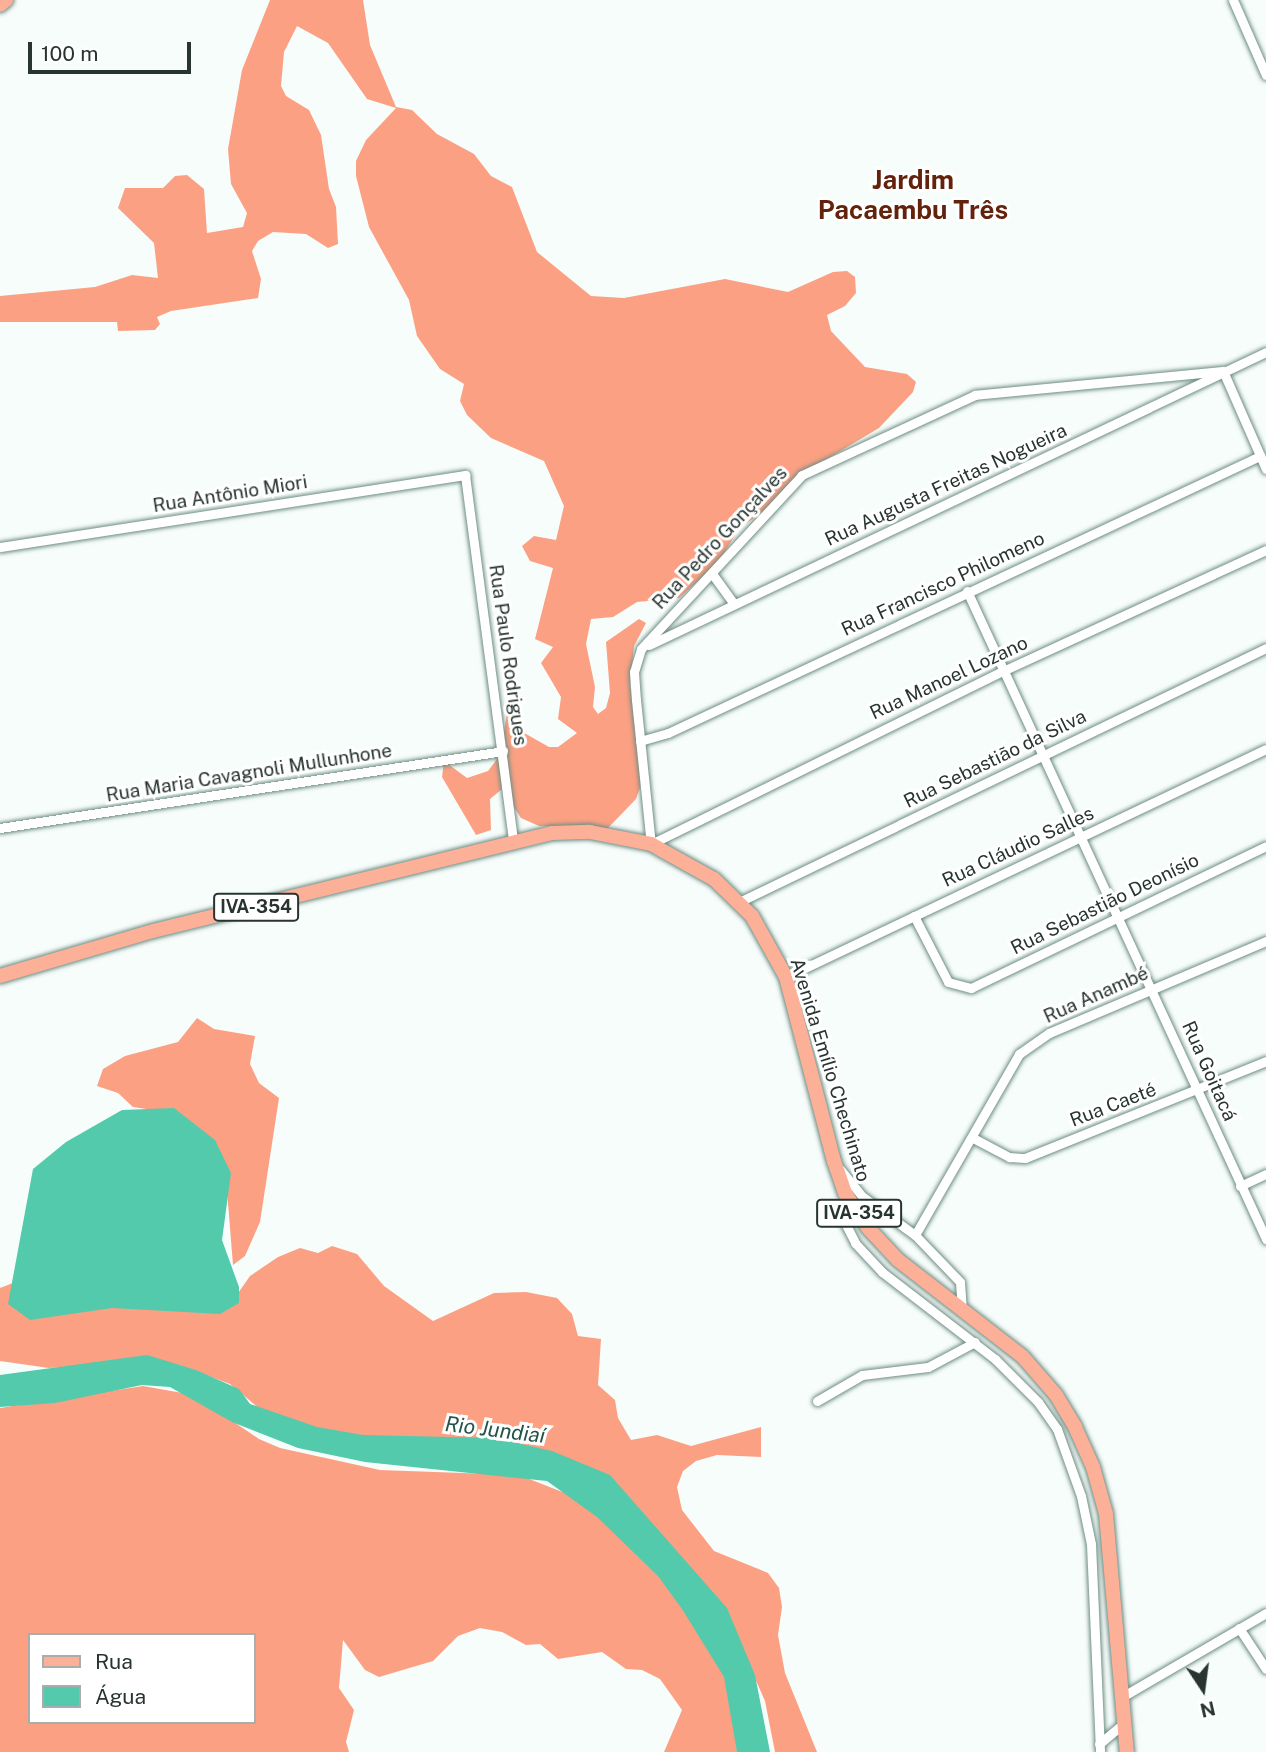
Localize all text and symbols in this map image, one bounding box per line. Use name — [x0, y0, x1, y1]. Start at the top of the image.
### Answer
scale bar — [32, 28, 194, 72]
text: 100 m — [41, 41, 98, 66]
district label: Jardim Pacaembu Três — [818, 164, 1008, 226]
street label: Rua Augusta Freitas Nogueira — [821, 419, 1071, 551]
street label: Rua Pedro Gonçalves — [648, 462, 792, 614]
street label: Rua Antônio Miori — [151, 471, 309, 517]
street label: Rua Francisco Philomeno — [838, 527, 1048, 641]
street label: Rua Paulo Rodrigues — [484, 563, 532, 747]
street label: Rua Manoel Lozano — [866, 631, 1032, 725]
street label: Rua Sebastião da Silva — [900, 705, 1090, 813]
street label: Rua Maria Cavagnoli Mullunhone — [104, 739, 394, 807]
street label: Rua Cláudio Salles — [938, 802, 1098, 892]
street label: Rua Sebastião Deonísio — [1007, 848, 1203, 960]
road number: IVA-354 — [212, 893, 300, 922]
street label: Avenida Emílio Chechinato — [785, 955, 875, 1185]
street label: Rua Anambé — [1040, 962, 1152, 1028]
street label: Rua Goitacá — [1177, 1018, 1241, 1124]
street label: Rua Caeté — [1067, 1078, 1159, 1132]
road number: IVA-354 — [815, 1198, 903, 1228]
water label: Rio Jundiaí — [444, 1411, 546, 1449]
legend — [28, 1633, 256, 1724]
text: Rua — [95, 1649, 133, 1674]
north arrow — [1168, 1654, 1238, 1724]
text: Água — [95, 1684, 146, 1709]
text: N — [1198, 1697, 1217, 1722]

